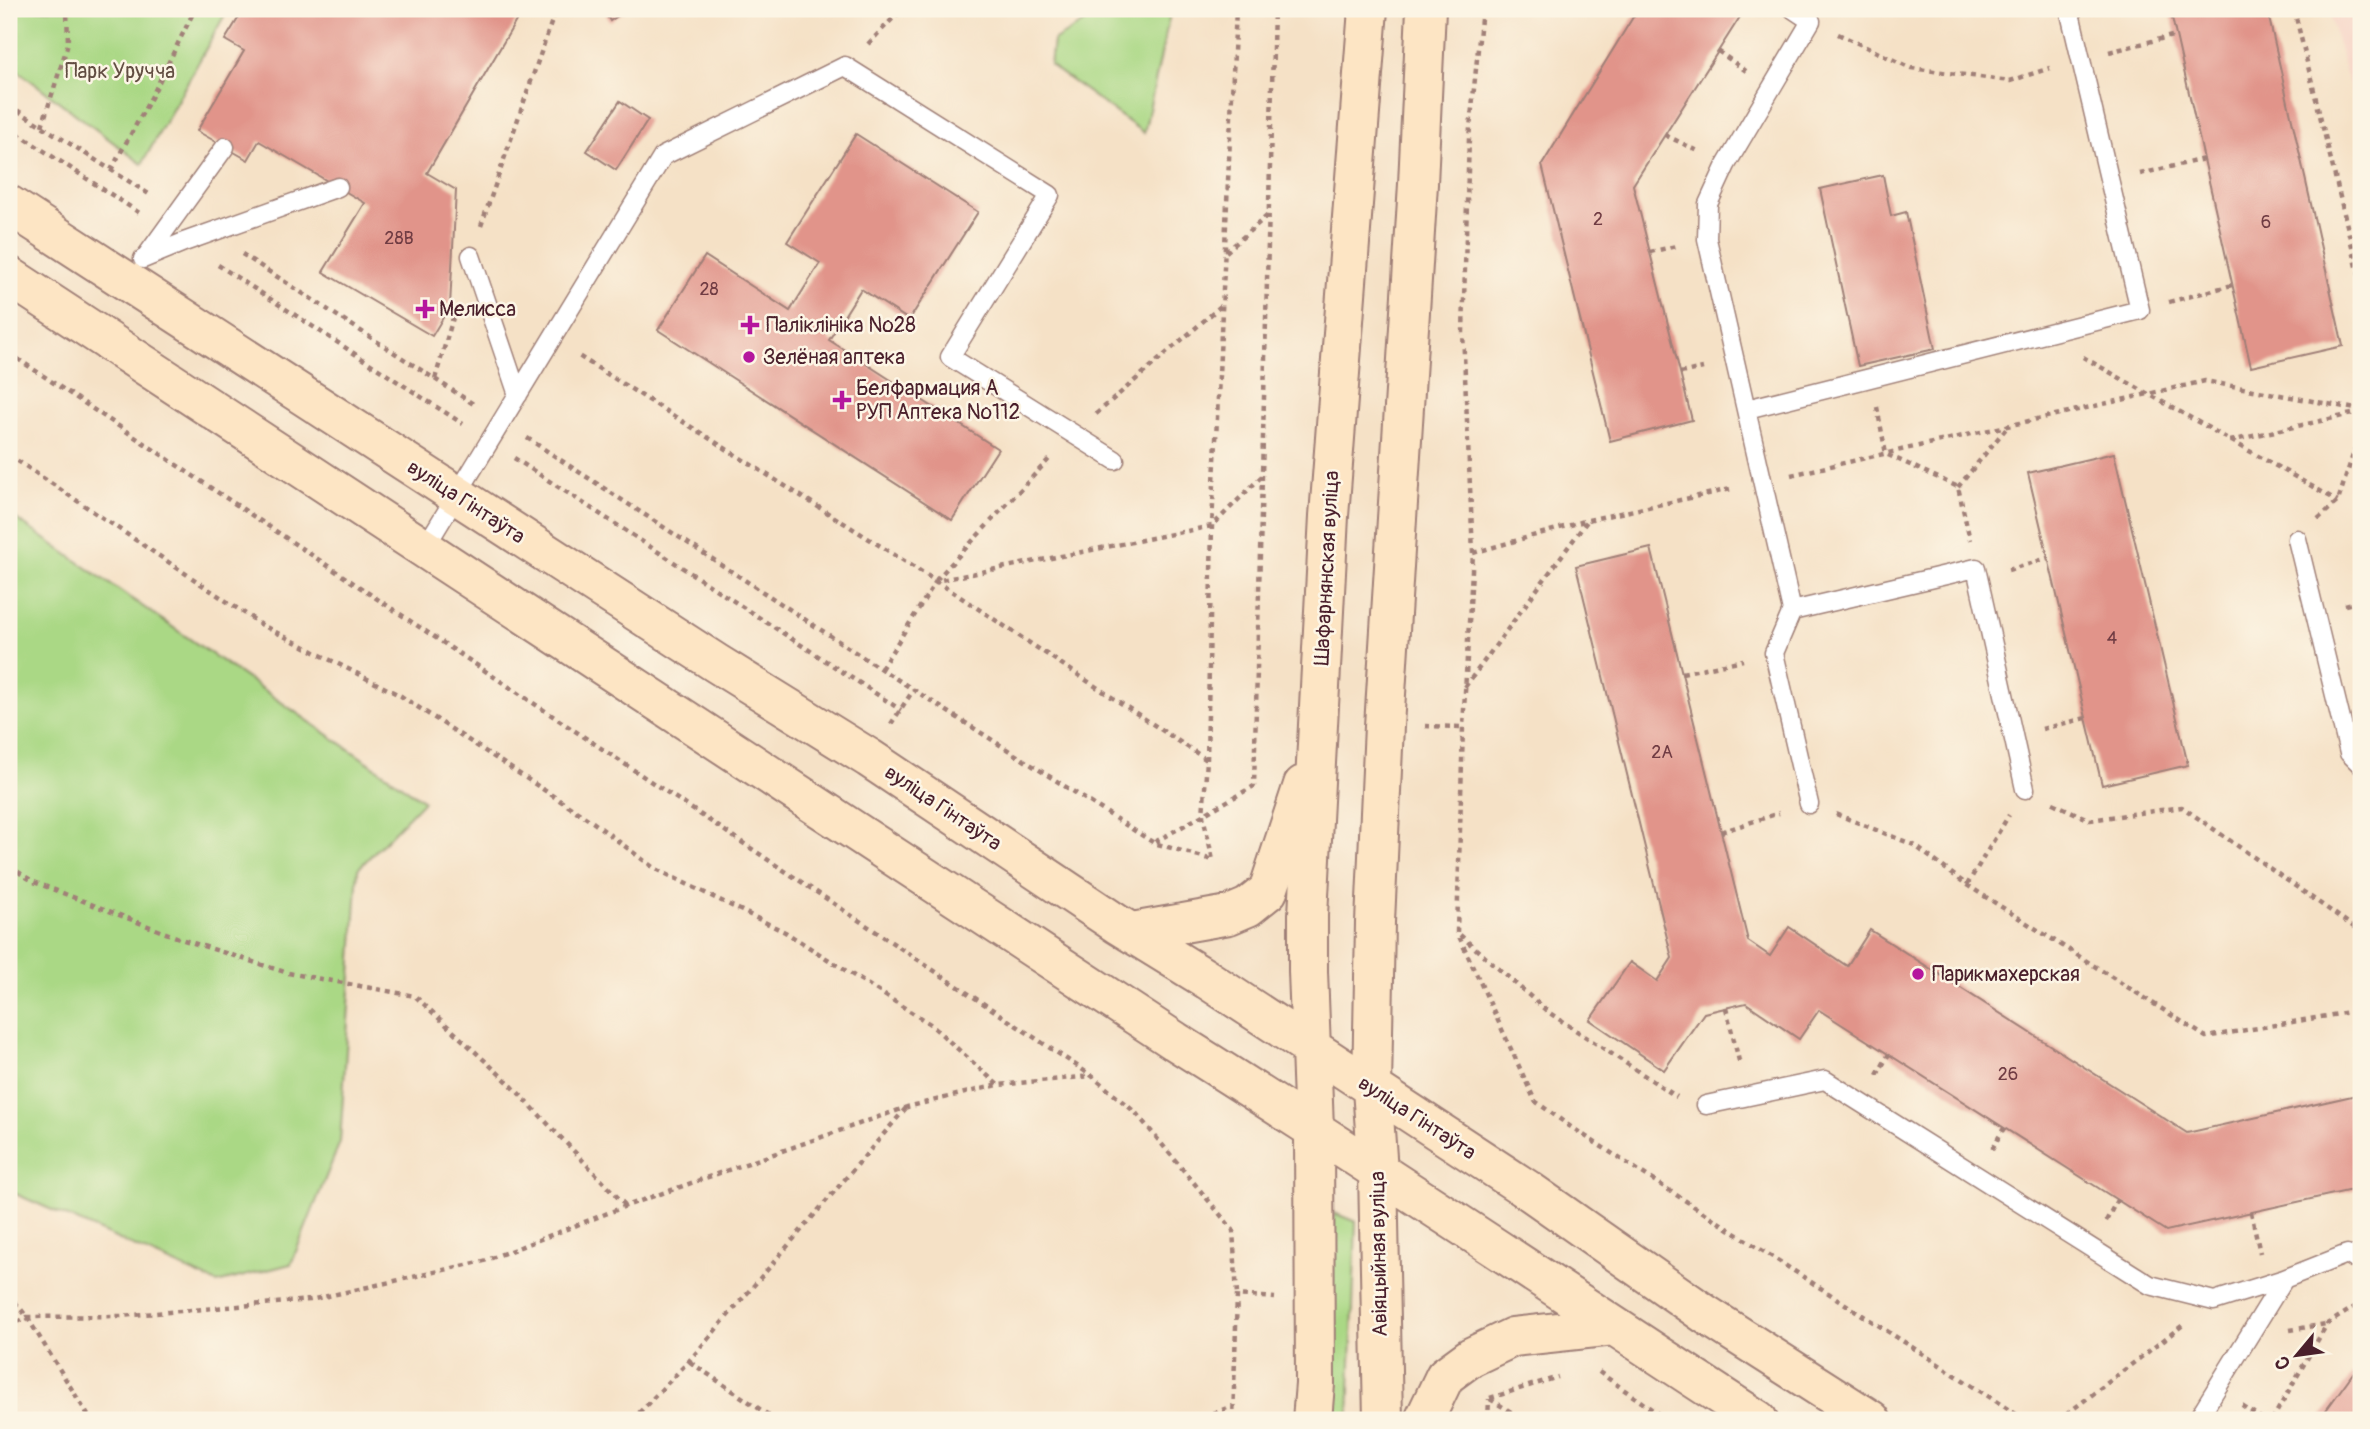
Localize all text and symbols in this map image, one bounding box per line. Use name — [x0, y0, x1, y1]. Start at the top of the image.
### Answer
park label: Парк Уручча — [65, 58, 175, 85]
house number: 2 — [1593, 208, 1603, 231]
house number: 6 — [2261, 211, 2271, 234]
house number: 28В — [384, 227, 414, 250]
house number: 28 — [699, 278, 719, 301]
place label: Мелисса — [439, 296, 516, 323]
marker: Мелисса — [417, 301, 433, 317]
place label: Паліклініка №28 — [766, 312, 916, 339]
marker: Паліклініка №28 — [740, 315, 760, 335]
place label: Зелёная аптека — [763, 344, 905, 371]
marker: Зелёная аптека — [741, 349, 757, 365]
place label: Белфармация А РУП Аптека №112 — [856, 375, 1020, 426]
marker: Белфармация А РУП Аптека №112 — [834, 392, 850, 408]
street label: вуліца Гінтаўта — [402, 454, 530, 550]
street label: Шафарнянская вуліца — [1308, 470, 1346, 666]
house number: 4 — [2107, 627, 2118, 650]
house number: 2А — [1651, 741, 1673, 764]
street label: вуліца Гінтаўта — [879, 759, 1007, 857]
place label: Парикмахерская — [1932, 961, 2080, 988]
marker: Парикмахерская — [1910, 966, 1926, 982]
house number: 26 — [1998, 1063, 2018, 1086]
street label: вуліца Гінтаўта — [1353, 1070, 1481, 1166]
street label: Авіяцыйная вуліца — [1364, 1171, 1394, 1337]
north arrow — [2262, 1320, 2332, 1390]
text: С — [2270, 1352, 2296, 1374]

